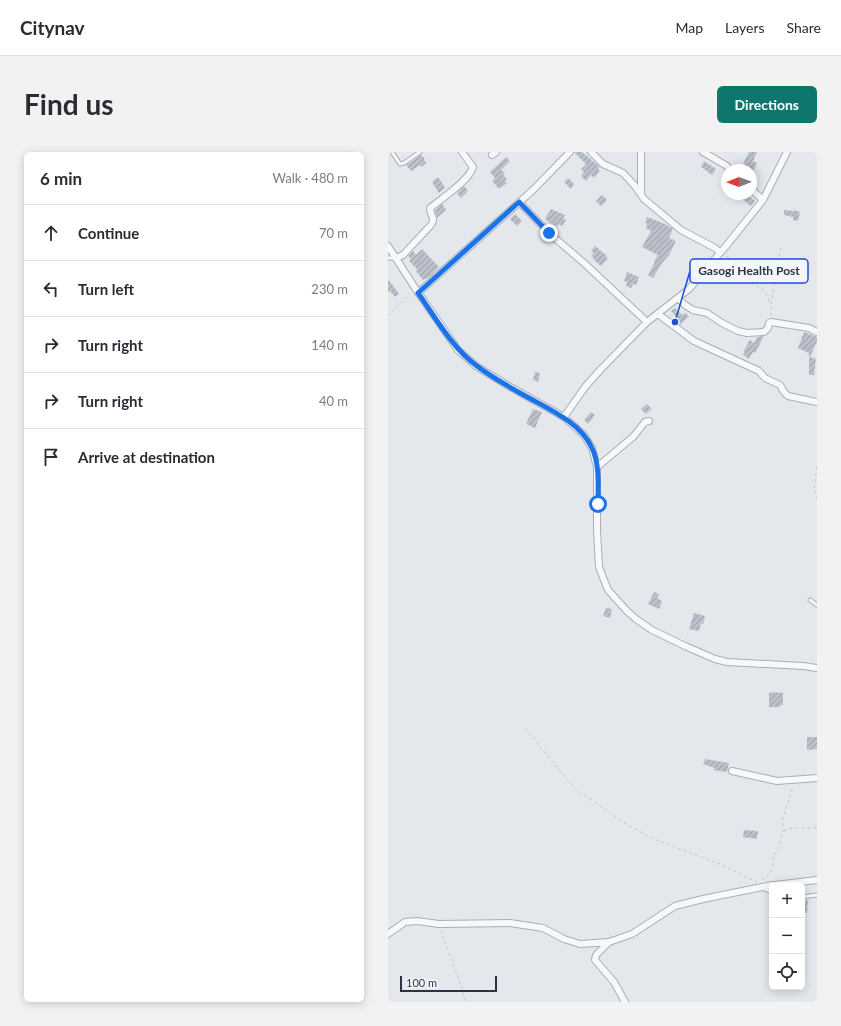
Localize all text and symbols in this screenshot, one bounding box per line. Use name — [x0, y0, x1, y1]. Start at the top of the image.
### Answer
text: Citynav — [20, 16, 85, 39]
text: Map — [675, 19, 703, 36]
text: Layers — [725, 19, 765, 36]
text: Share — [787, 19, 821, 36]
button: Directions — [717, 86, 817, 123]
text: Find us — [24, 87, 114, 121]
north arrow — [721, 164, 757, 200]
text: 6 min — [40, 168, 82, 189]
text: Walk · 480 m — [272, 170, 348, 186]
icon: ahead — [40, 222, 62, 244]
text: Continue — [78, 224, 139, 242]
route end — [540, 224, 558, 242]
text: 70 m — [319, 225, 348, 241]
callout: Gasogi Health Post — [690, 259, 808, 283]
text: Gasogi Health Post — [698, 263, 800, 278]
icon: left — [40, 278, 62, 300]
text: Turn left — [78, 280, 134, 298]
text: 230 m — [311, 281, 348, 297]
icon: right — [40, 334, 62, 356]
text: Turn right — [78, 336, 143, 354]
text: 140 m — [311, 337, 348, 353]
icon: right — [40, 390, 62, 412]
text: Turn right — [78, 392, 143, 410]
text: 40 m — [319, 393, 348, 409]
icon: arrive — [40, 446, 62, 468]
text: Arrive at destination — [78, 448, 215, 466]
route start — [589, 495, 607, 513]
map controls — [769, 882, 805, 990]
button: + — [769, 882, 805, 918]
button: − — [769, 918, 805, 954]
button: locate — [769, 954, 805, 990]
scale bar — [400, 974, 497, 993]
text: 100 m — [406, 976, 437, 989]

